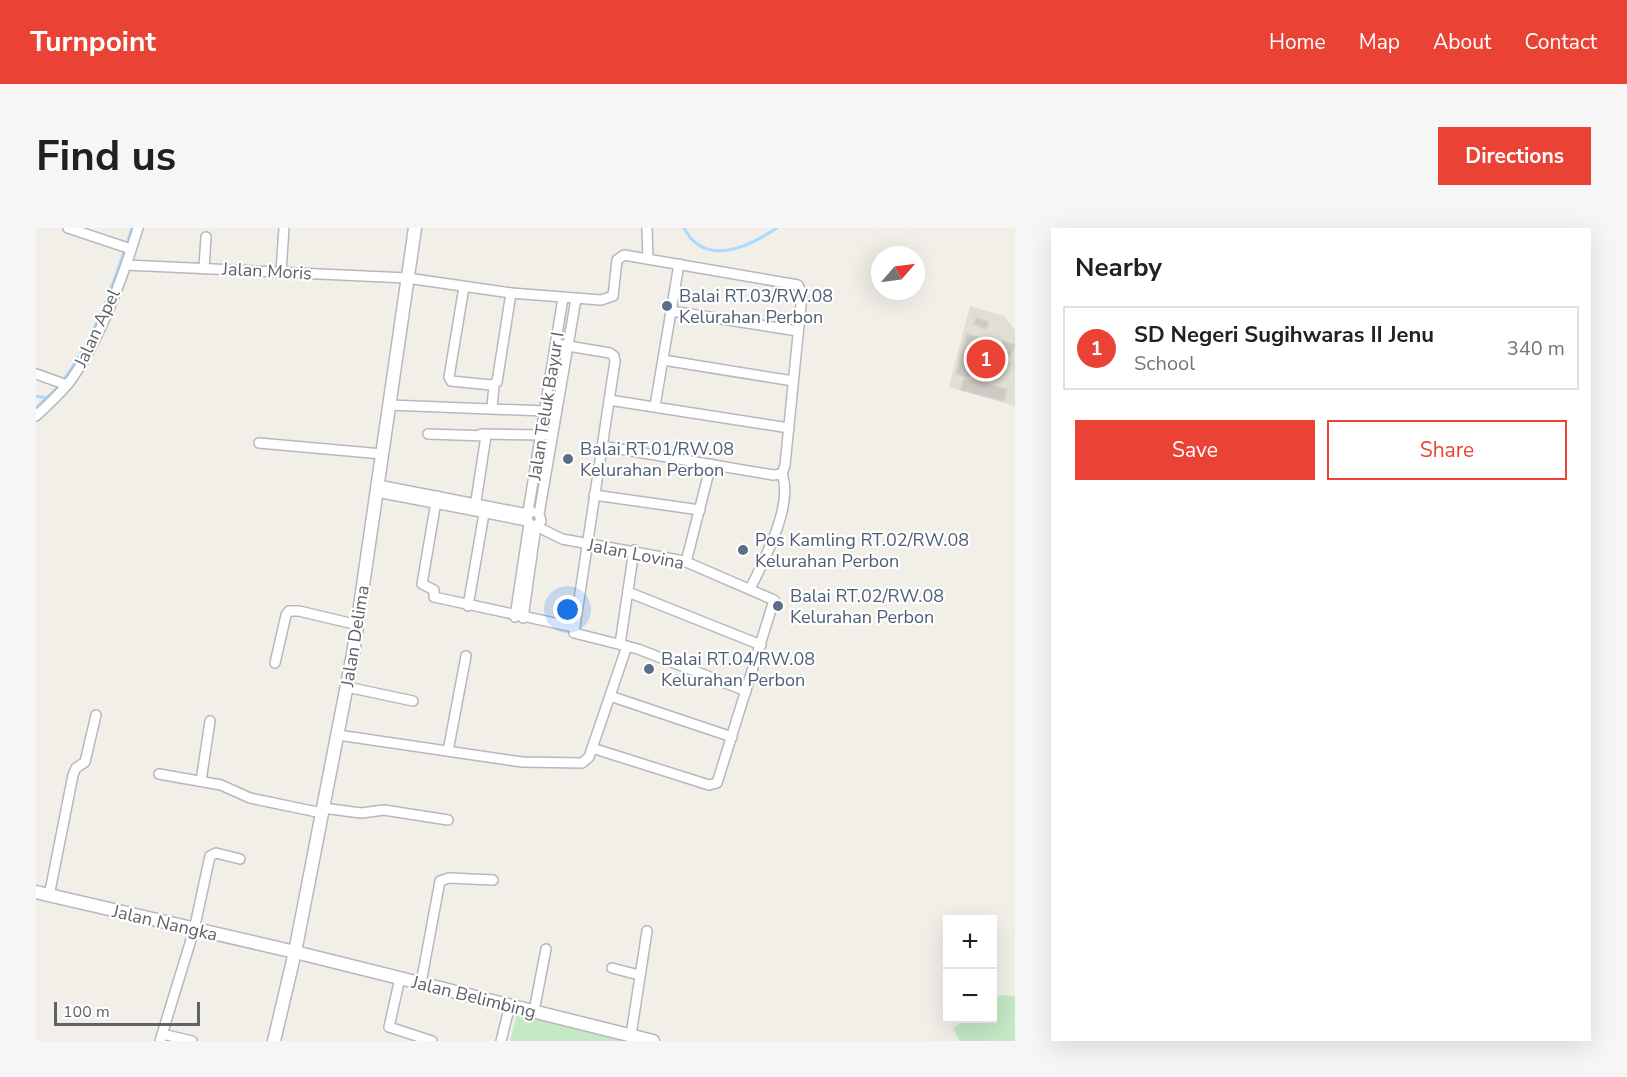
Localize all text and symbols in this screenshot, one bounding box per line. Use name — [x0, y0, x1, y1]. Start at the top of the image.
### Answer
text: Turnpoint — [30, 23, 156, 61]
text: Home — [1269, 28, 1326, 56]
text: Map — [1359, 28, 1400, 56]
text: About — [1433, 28, 1491, 56]
text: Contact — [1524, 28, 1597, 56]
button: Directions — [1438, 127, 1591, 185]
text: Find us — [36, 128, 176, 185]
north arrow — [871, 246, 925, 300]
text: Nearby — [1075, 250, 1162, 285]
street label: Jalan Moris — [221, 257, 312, 285]
street label: Jalan Apel — [68, 284, 126, 372]
place label: Balai RT.03/RW.08 Kelurahan Perbon — [679, 284, 833, 329]
marker: Balai RT.03/RW.08 Kelurahan Perbon — [660, 299, 674, 313]
text: SD Negeri Sugihwaras II Jenu — [1134, 320, 1434, 350]
street label: Jalan Teluk Bayur I — [522, 330, 570, 483]
text: 1 — [1091, 335, 1103, 362]
text: 340 m — [1507, 335, 1565, 362]
pin: 1 — [966, 336, 1006, 382]
text: School — [1134, 350, 1195, 377]
button: Save — [1075, 420, 1315, 480]
button: Share — [1327, 420, 1567, 480]
place label: Balai RT.01/RW.08 Kelurahan Perbon — [580, 437, 734, 482]
marker: Balai RT.01/RW.08 Kelurahan Perbon — [561, 452, 575, 466]
place label: Pos Kamling RT.02/RW.08 Kelurahan Perbon — [755, 528, 969, 573]
street label: Jalan Lovina — [585, 533, 686, 575]
marker: Pos Kamling RT.02/RW.08 Kelurahan Perbon — [736, 543, 750, 557]
street label: Jalan Delima — [335, 584, 375, 689]
place label: Balai RT.02/RW.08 Kelurahan Perbon — [790, 584, 944, 629]
your location — [553, 595, 582, 624]
marker: Balai RT.02/RW.08 Kelurahan Perbon — [771, 599, 785, 613]
place label: Balai RT.04/RW.08 Kelurahan Perbon — [661, 647, 815, 692]
marker: Balai RT.04/RW.08 Kelurahan Perbon — [642, 662, 656, 676]
street label: Jalan Nangka — [109, 899, 220, 947]
map controls — [943, 915, 997, 1023]
button: + — [943, 915, 997, 969]
button: − — [943, 969, 997, 1023]
street label: Jalan Belimbing — [408, 970, 539, 1024]
scale bar — [54, 999, 200, 1026]
text: 100 m — [63, 1001, 110, 1023]

